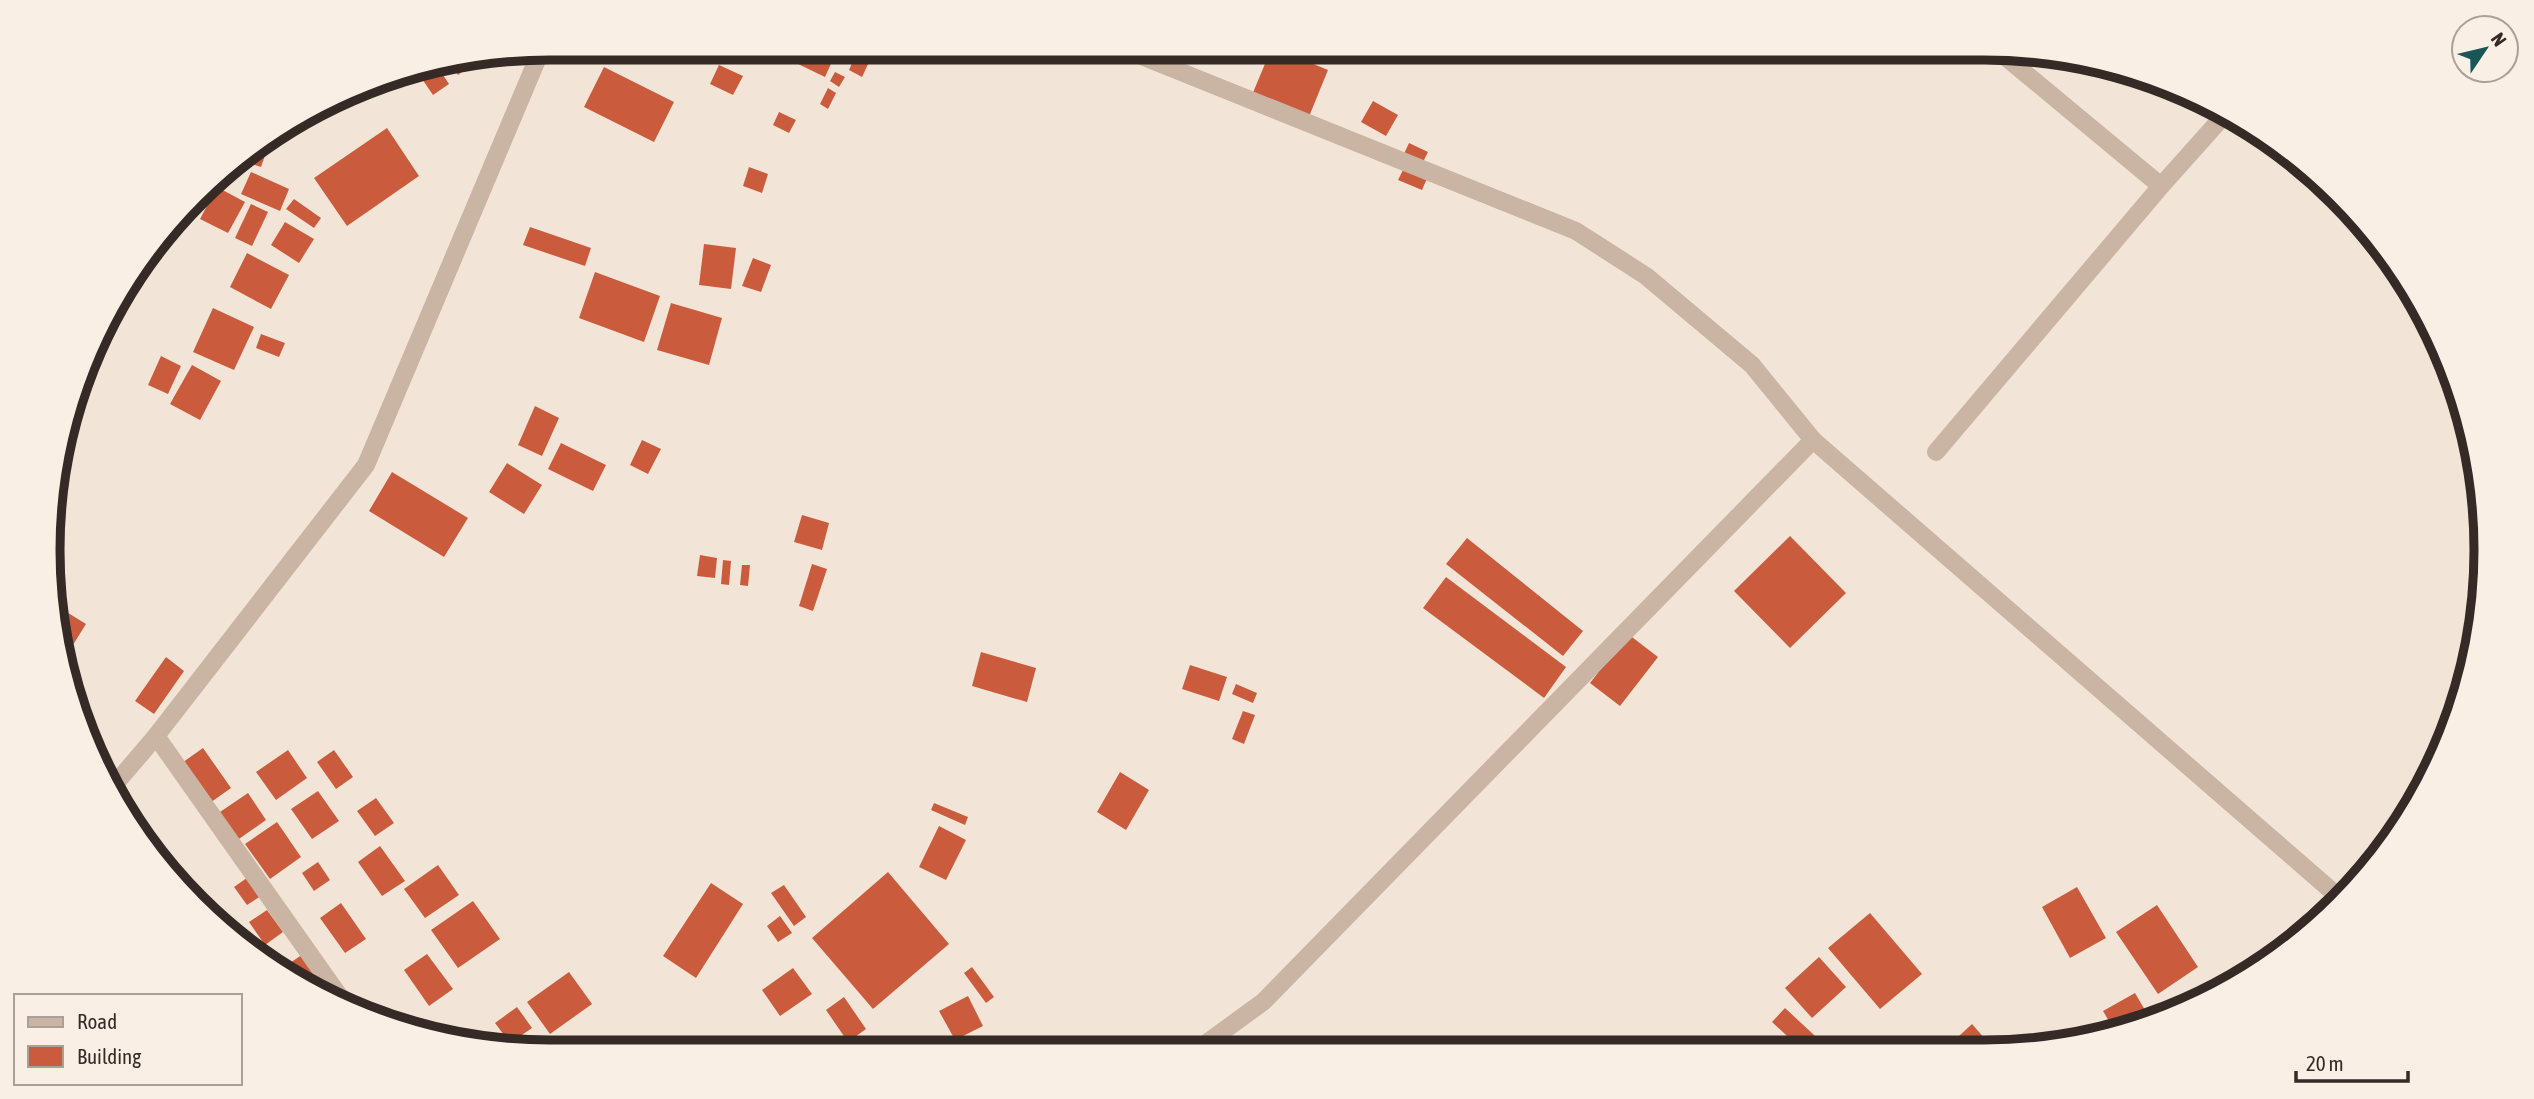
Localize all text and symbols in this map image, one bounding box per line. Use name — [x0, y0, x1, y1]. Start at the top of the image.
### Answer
north arrow — [2450, 14, 2520, 84]
text: N — [2487, 28, 2511, 50]
legend — [14, 994, 242, 1085]
text: Road — [77, 1009, 117, 1033]
scale bar — [2296, 1040, 2408, 1084]
text: Building — [77, 1044, 141, 1068]
text: 20 m — [2306, 1051, 2344, 1075]

